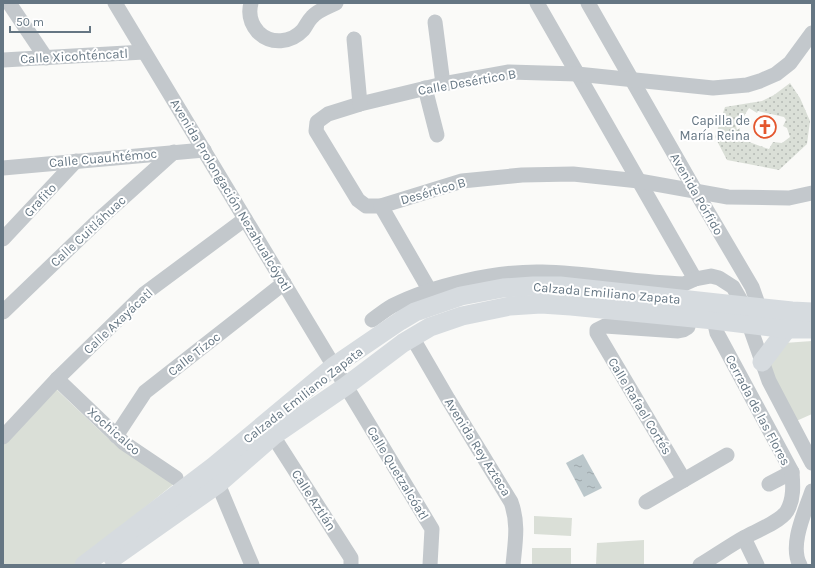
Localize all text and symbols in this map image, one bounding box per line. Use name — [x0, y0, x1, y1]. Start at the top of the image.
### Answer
scale bar — [10, 8, 90, 34]
text: 50 m — [16, 15, 44, 29]
street label: Calle Xicohténcatl — [20, 46, 128, 66]
street label: Calle Desértico B — [417, 66, 517, 98]
street label: Avenida Prolongación Nezahualcóyotl — [167, 96, 295, 294]
place label: Capilla de María Reina — [680, 113, 750, 143]
church icon: Capilla de María Reina — [752, 114, 778, 140]
street label: Calle Cuauhtémoc — [48, 146, 158, 170]
street label: Avenida Pórfido — [667, 150, 727, 238]
street label: Desértico B — [399, 175, 467, 207]
street label: Grafito — [21, 180, 59, 220]
street label: Calle Cuitláhuac — [47, 192, 129, 270]
street label: Calzada Emiliano Zapata — [533, 279, 681, 307]
street label: Calle Axayácatl — [80, 285, 156, 357]
street label: Calle Tízoc — [165, 329, 223, 379]
street label: Calzada Emiliano Zapata — [240, 344, 366, 446]
street label: Cerrada de las Flores — [722, 352, 794, 468]
street label: Calle Rafael Cortés — [605, 355, 675, 457]
street label: Avenida Rey Azteca — [442, 395, 514, 499]
street label: Xochicalco — [84, 404, 144, 458]
street label: Calle Quetzalcóatl — [364, 423, 432, 523]
street label: Calle Aztlán — [289, 467, 339, 533]

